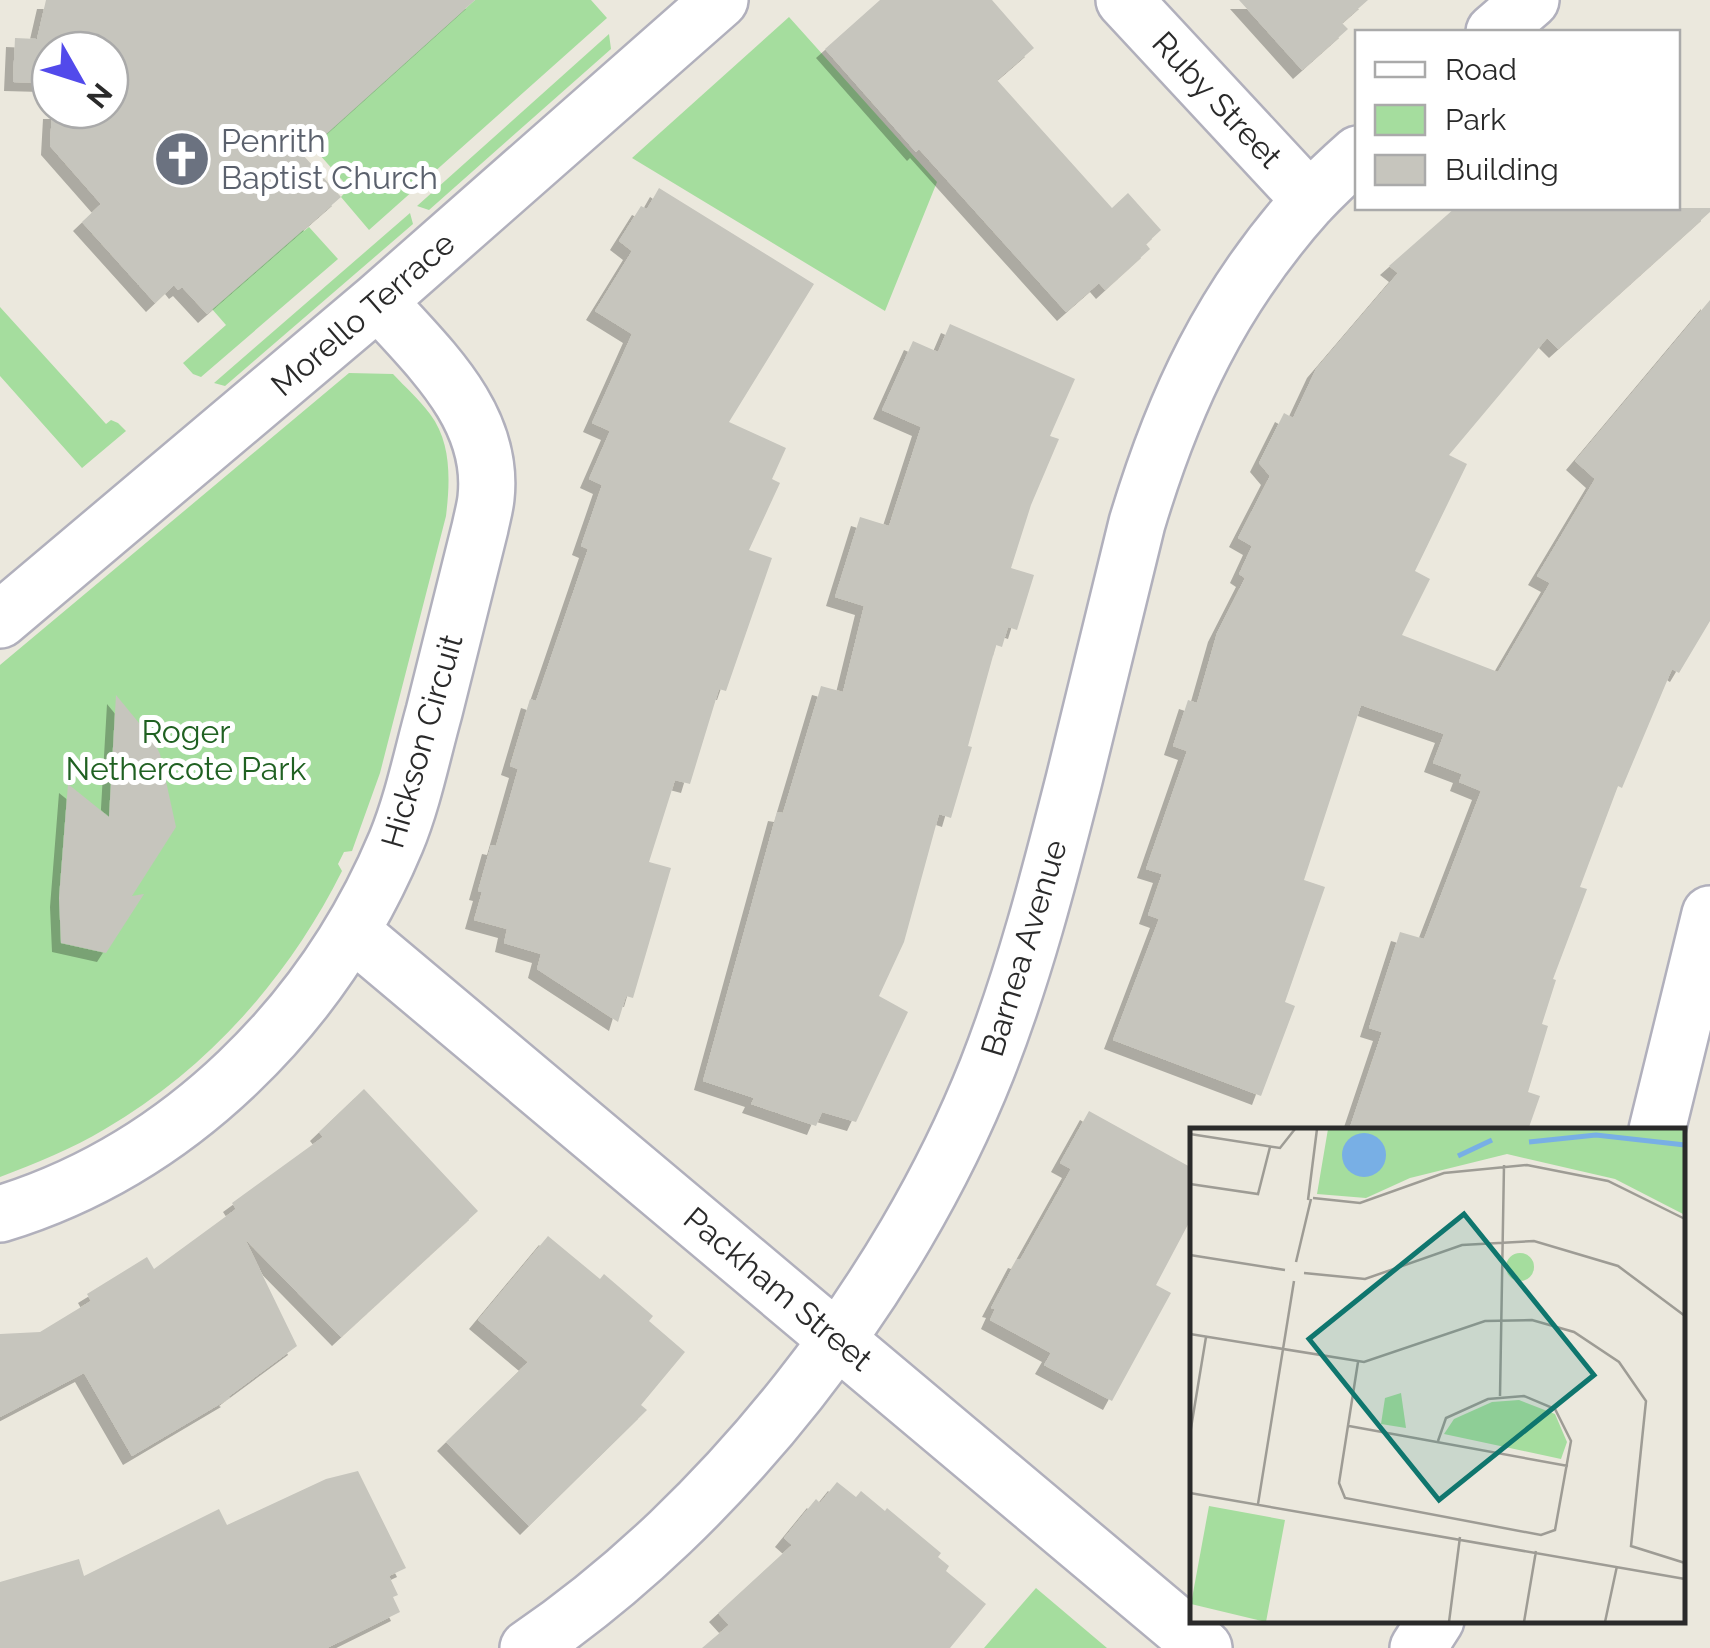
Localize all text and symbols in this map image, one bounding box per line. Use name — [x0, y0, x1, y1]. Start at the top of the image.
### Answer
street label: Ruby Street — [1145, 24, 1290, 175]
north arrow — [30, 30, 130, 130]
legend — [1355, 30, 1680, 210]
text: Road — [1445, 52, 1517, 87]
text: N — [79, 77, 119, 114]
text: Park — [1445, 102, 1506, 137]
place label: Penrith Baptist Church — [221, 122, 438, 196]
church icon: Penrith Baptist Church — [152, 129, 212, 189]
text: Building — [1445, 152, 1559, 187]
street label: Morello Terrace — [263, 224, 462, 403]
street label: Hickson Circuit — [373, 630, 470, 852]
park label: Roger Nethercote Park — [66, 713, 306, 787]
street label: Barnea Avenue — [973, 835, 1074, 1061]
inset map — [1190, 1128, 1685, 1623]
street label: Packham Street — [677, 1199, 880, 1378]

